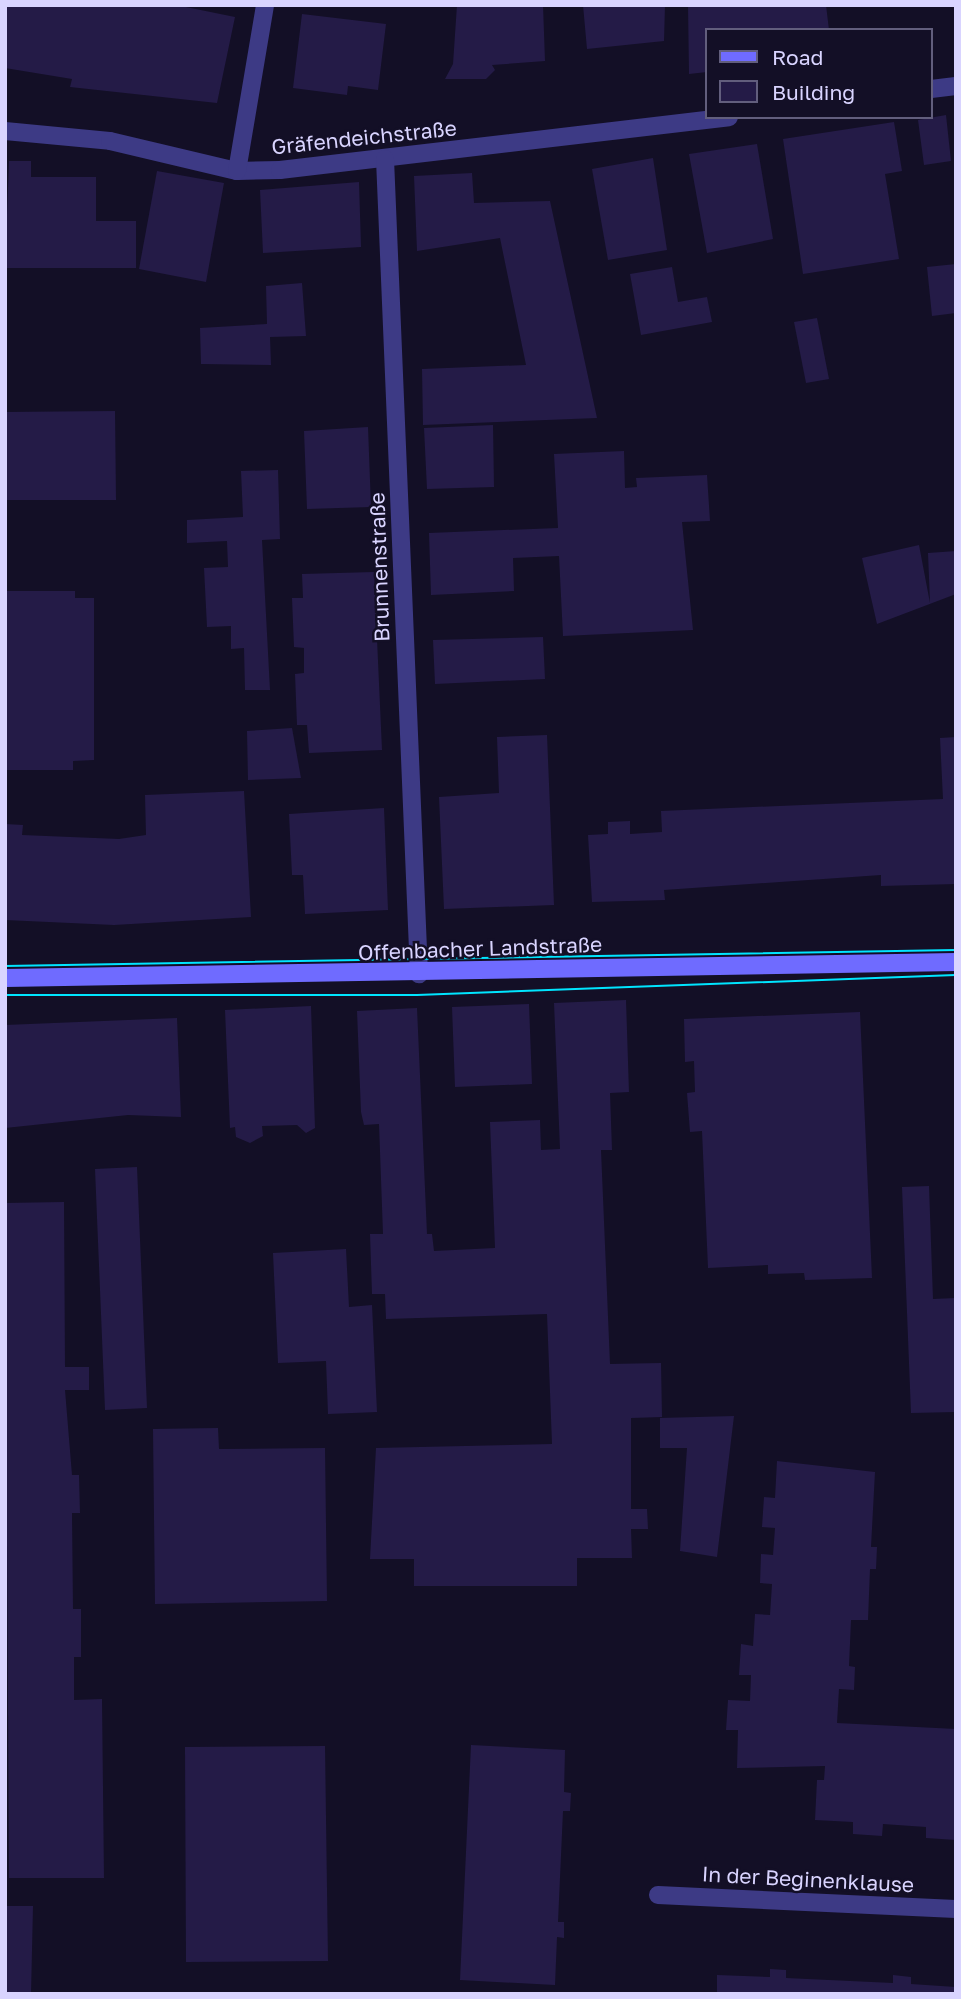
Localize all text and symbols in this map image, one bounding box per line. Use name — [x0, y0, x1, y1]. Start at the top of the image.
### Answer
legend — [706, 28, 933, 119]
text: Road — [772, 44, 823, 70]
text: Building — [772, 79, 855, 105]
street label: Gräfendeichstraße — [270, 115, 458, 159]
street label: Brunnenstraße — [364, 492, 394, 642]
street label: Offenbacher Landstraße — [357, 931, 603, 965]
street label: In der Beginenklause — [701, 1861, 915, 1897]

